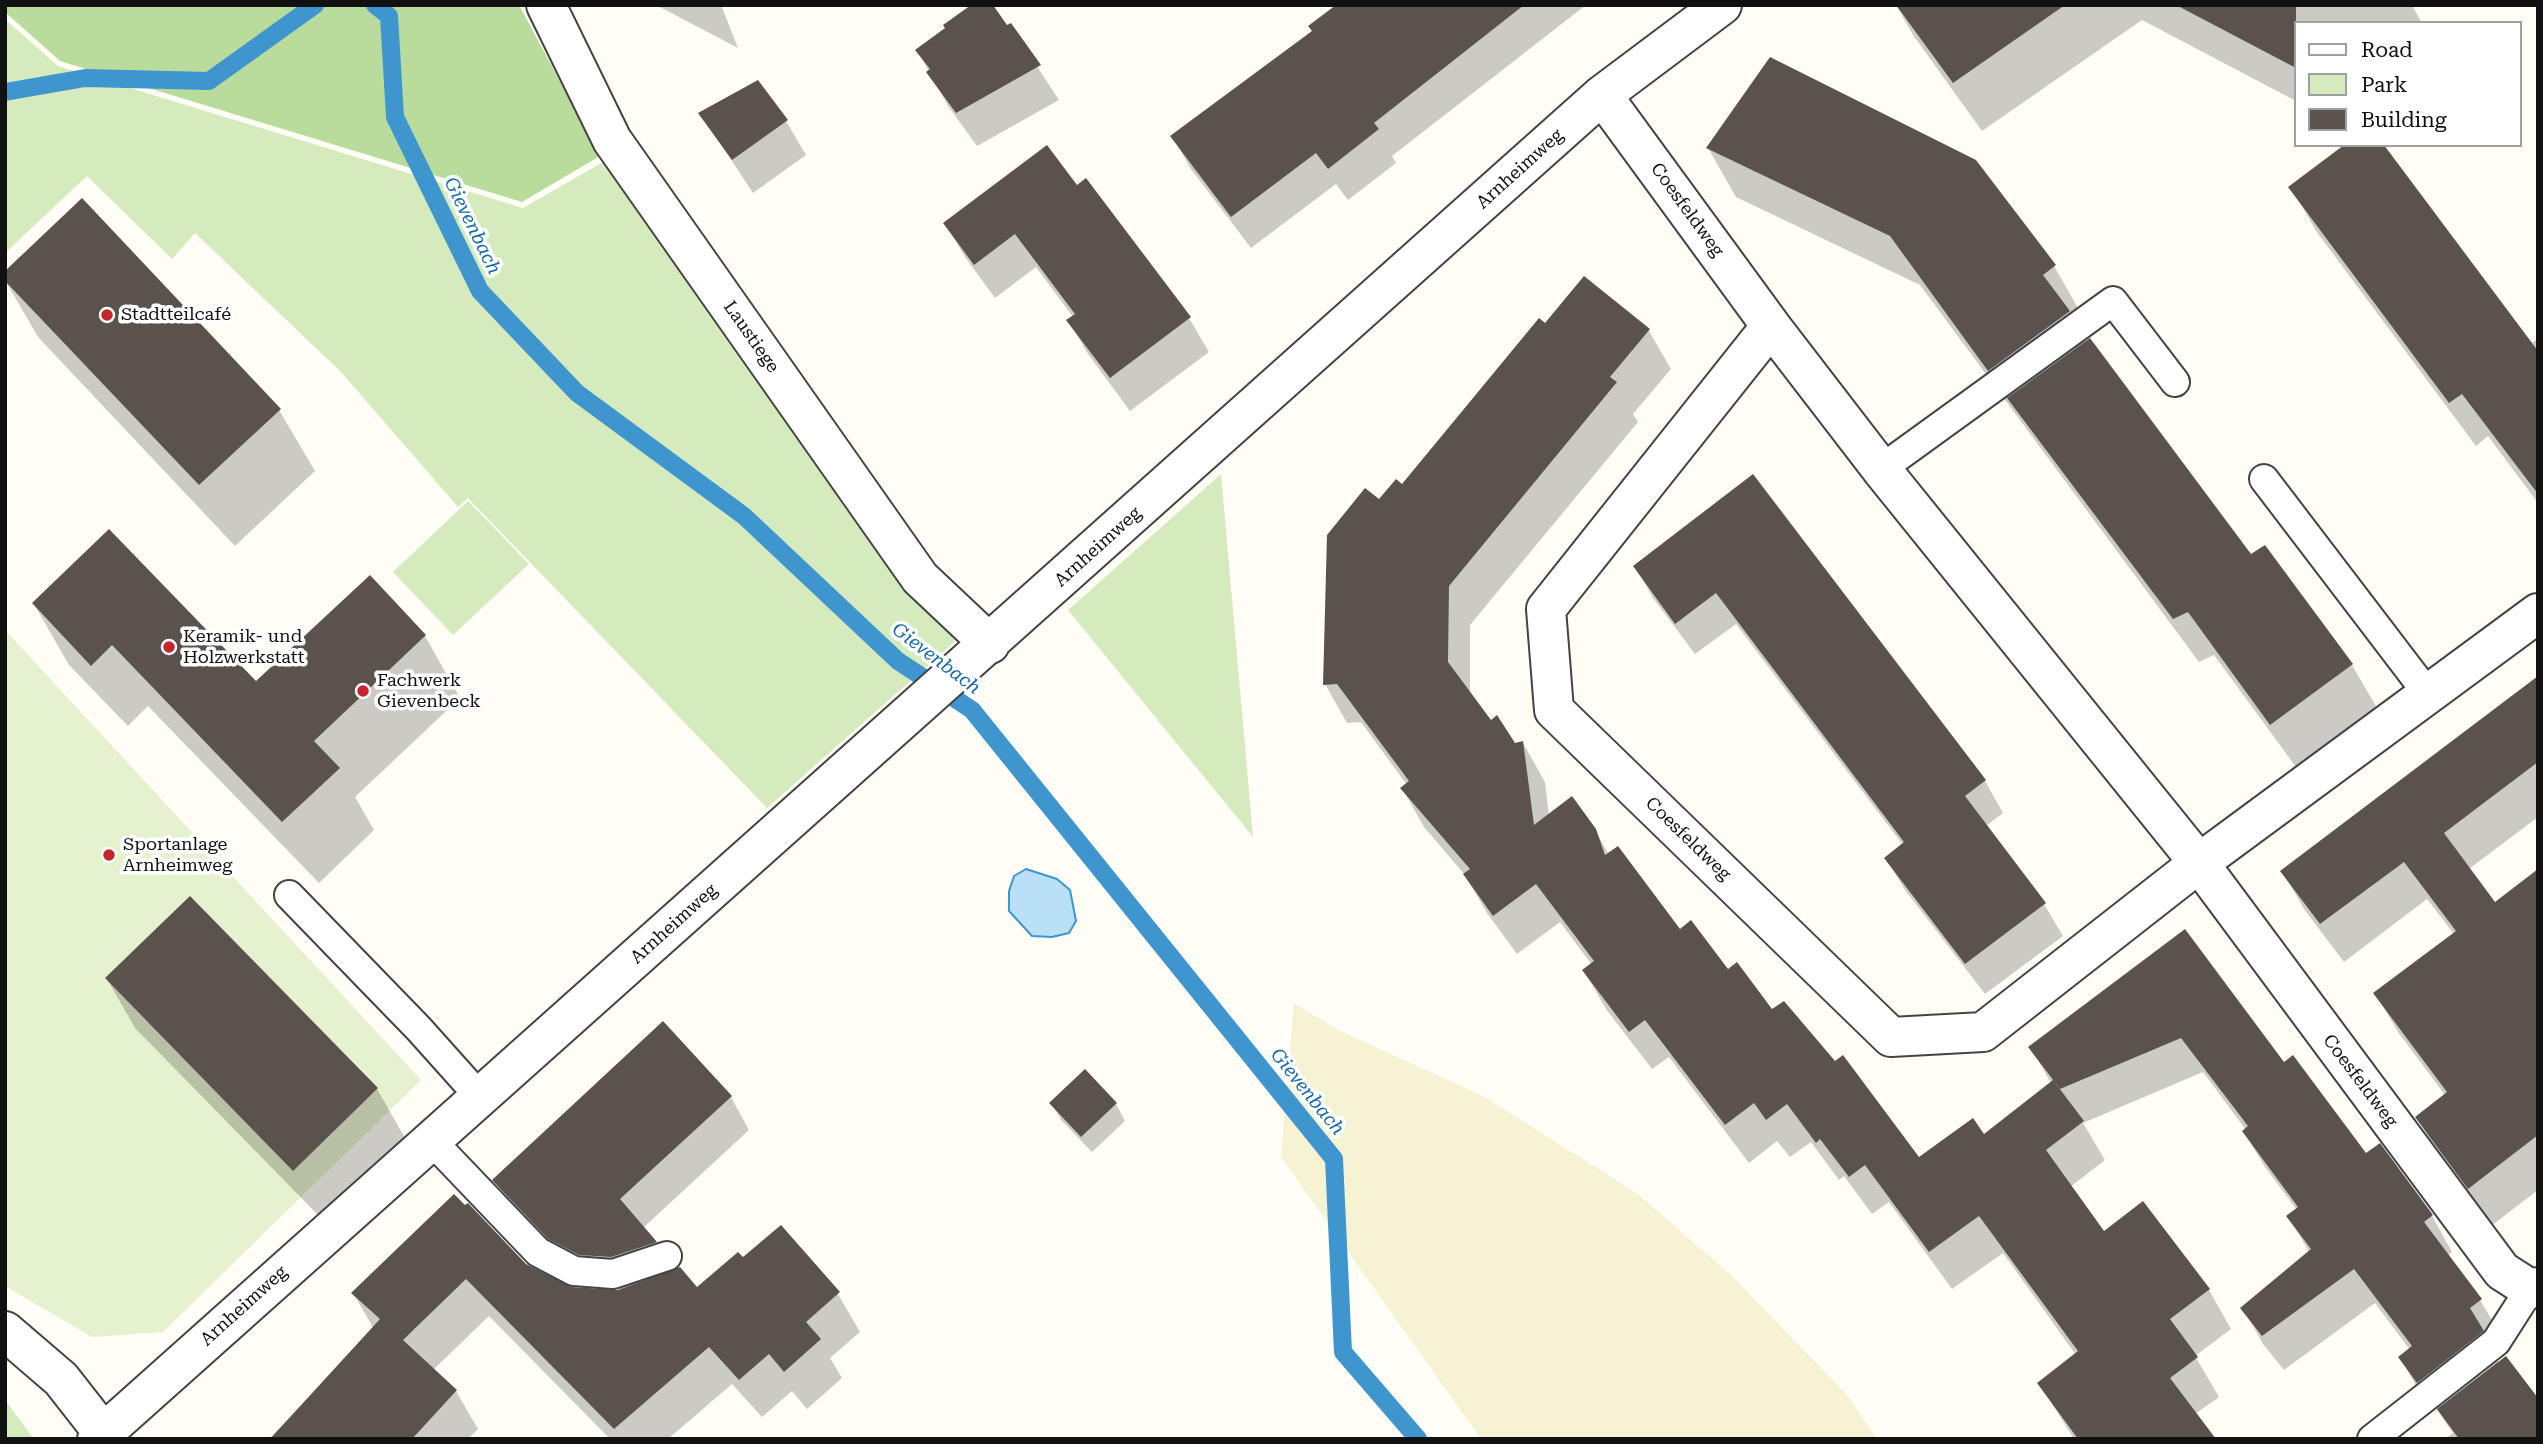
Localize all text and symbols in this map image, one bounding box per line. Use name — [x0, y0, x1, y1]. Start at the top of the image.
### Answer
legend — [2294, 21, 2522, 147]
text: Road — [2361, 38, 2413, 62]
text: Park — [2361, 73, 2407, 97]
text: Building — [2361, 108, 2447, 132]
street label: Arnheimweg — [1472, 124, 1568, 214]
street label: Coesfeldweg — [1646, 159, 1728, 261]
water label: Gievenbach — [439, 174, 505, 278]
street label: Laustiege — [718, 297, 784, 377]
place label: Stadtteilcafé — [121, 304, 231, 326]
marker: Stadtteilcafé — [99, 307, 115, 323]
street label: Arnheimweg — [1050, 502, 1146, 592]
water label: Gievenbach — [887, 618, 985, 700]
place label: Keramik- und Holzwerkstatt — [183, 626, 304, 668]
marker: Keramik- und Holzwerkstatt — [161, 639, 177, 655]
place label: Fachwerk Gievenbeck — [377, 670, 481, 712]
marker: Fachwerk Gievenbeck — [355, 683, 371, 699]
street label: Coesfeldweg — [1641, 793, 1735, 885]
place label: Sportanlage Arnheimweg — [123, 834, 232, 876]
marker: Sportanlage Arnheimweg — [101, 847, 117, 863]
street label: Arnheimweg — [626, 879, 722, 969]
street label: Coesfeldweg — [2318, 1030, 2402, 1132]
water label: Gievenbach — [1265, 1044, 1349, 1140]
street label: Arnheimweg — [196, 1261, 292, 1351]

